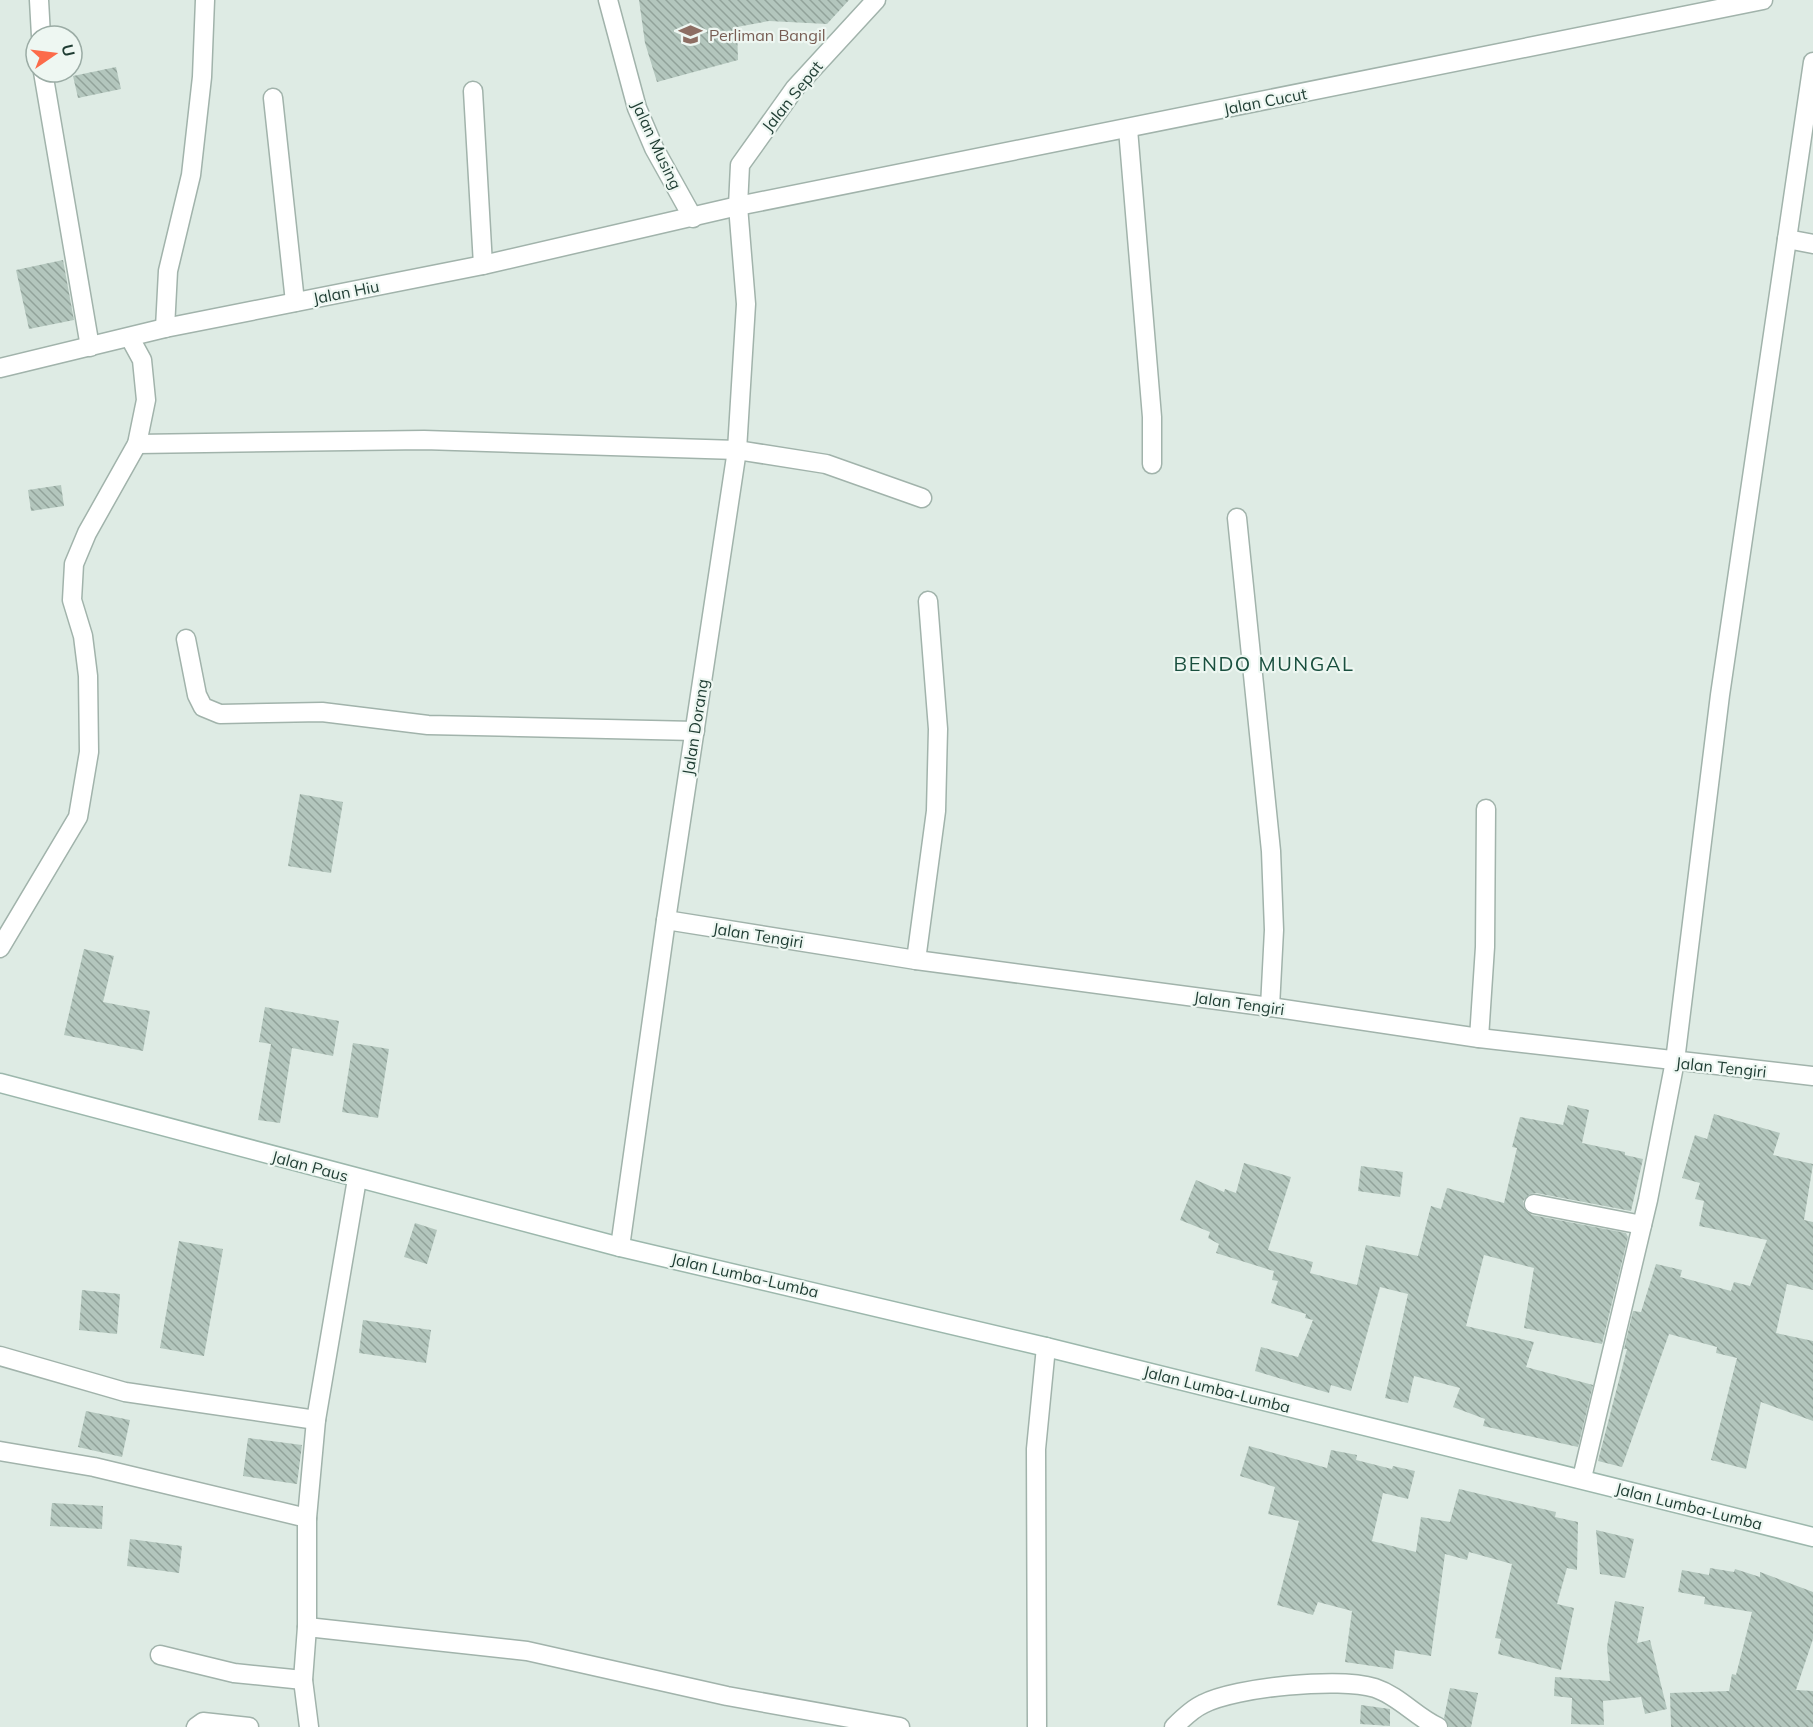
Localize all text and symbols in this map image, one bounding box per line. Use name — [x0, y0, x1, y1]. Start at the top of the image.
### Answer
school or university icon: Perliman Bangil — [678, 22, 704, 48]
north arrow — [24, 24, 84, 84]
place label: Perliman Bangil — [709, 25, 826, 45]
text: U — [57, 42, 80, 59]
street label: Jalan Sepat — [757, 56, 827, 135]
street label: Jalan Cucut — [1222, 83, 1309, 119]
street label: Jalan Musing — [628, 97, 686, 193]
street label: Jalan Hiu — [311, 276, 381, 308]
district label: BENDO MUNGAL — [1174, 651, 1354, 676]
street label: Jalan Dorang — [678, 677, 712, 777]
street label: Jalan Tengiri — [711, 918, 805, 952]
street label: Jalan Tengiri — [1192, 987, 1286, 1019]
street label: Jalan Tengiri — [1674, 1052, 1768, 1082]
street label: Jalan Paus — [269, 1146, 351, 1186]
street label: Jalan Lumba-Lumba — [669, 1248, 821, 1302]
street label: Jalan Lumba-Lumba — [1141, 1361, 1293, 1417]
street label: Jalan Lumba-Lumba — [1613, 1478, 1765, 1534]

